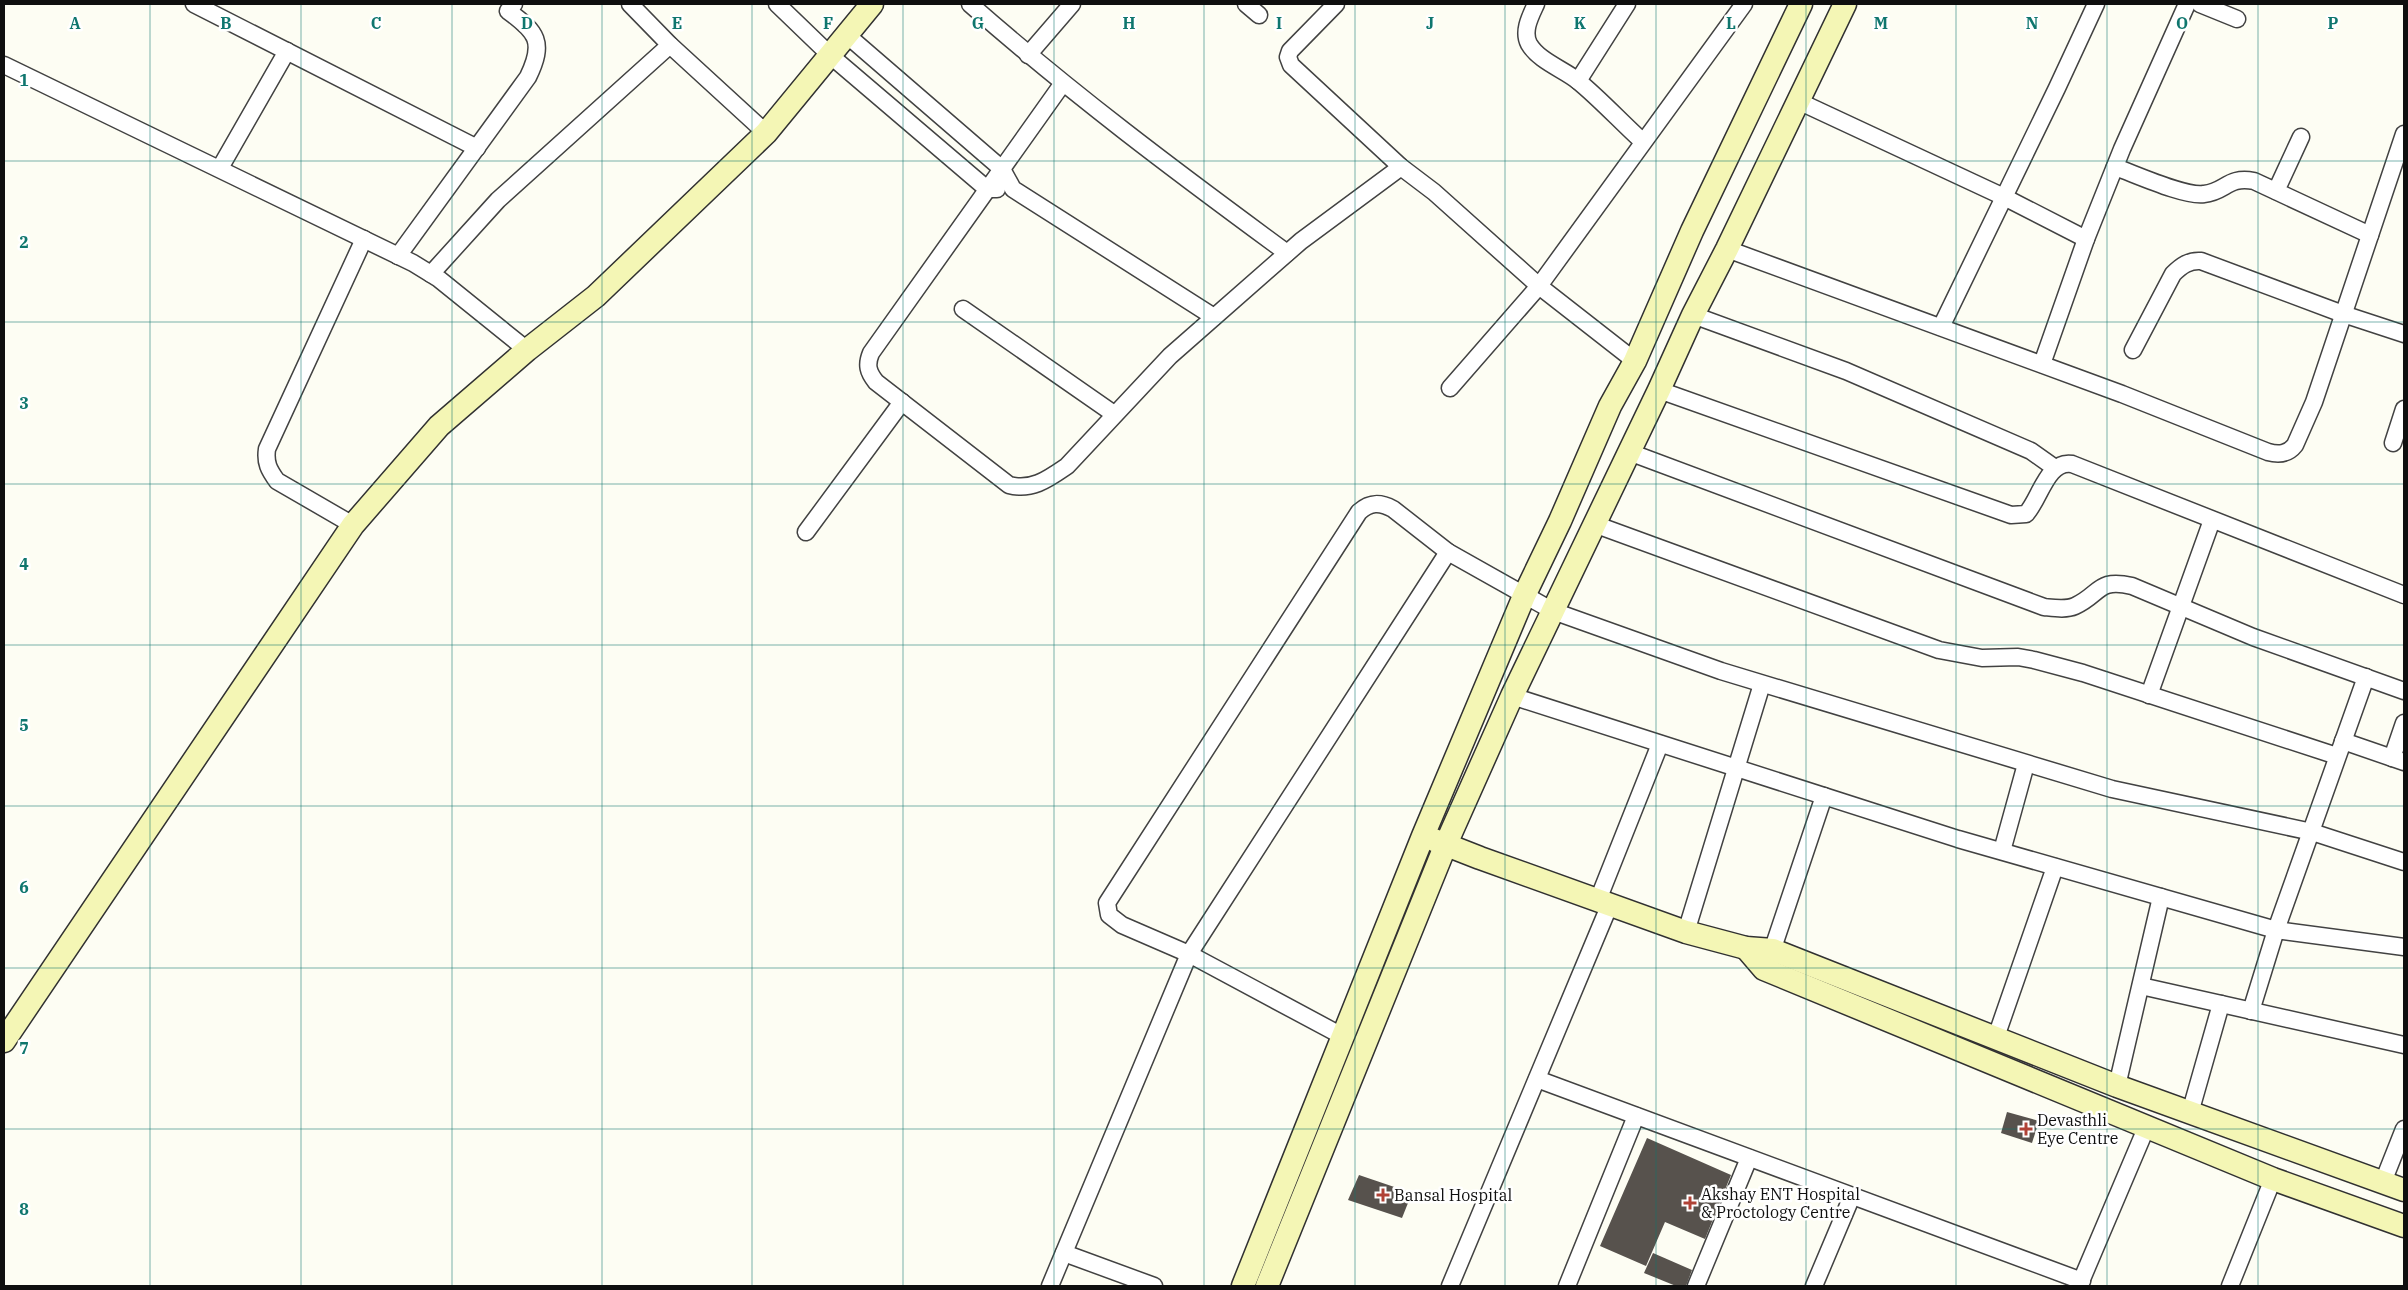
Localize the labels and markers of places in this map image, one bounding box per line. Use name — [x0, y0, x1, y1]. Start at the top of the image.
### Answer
place label: Devasthli Eye Centre — [2037, 1110, 2118, 1148]
marker: Devasthli Eye Centre — [2019, 1122, 2033, 1136]
place label: Akshay ENT Hospital & Proctology Centre — [1701, 1184, 1860, 1222]
place label: Bansal Hospital — [1394, 1185, 1512, 1205]
marker: Bansal Hospital — [1376, 1188, 1390, 1202]
marker: Akshay ENT Hospital & Proctology Centre — [1683, 1196, 1697, 1210]

